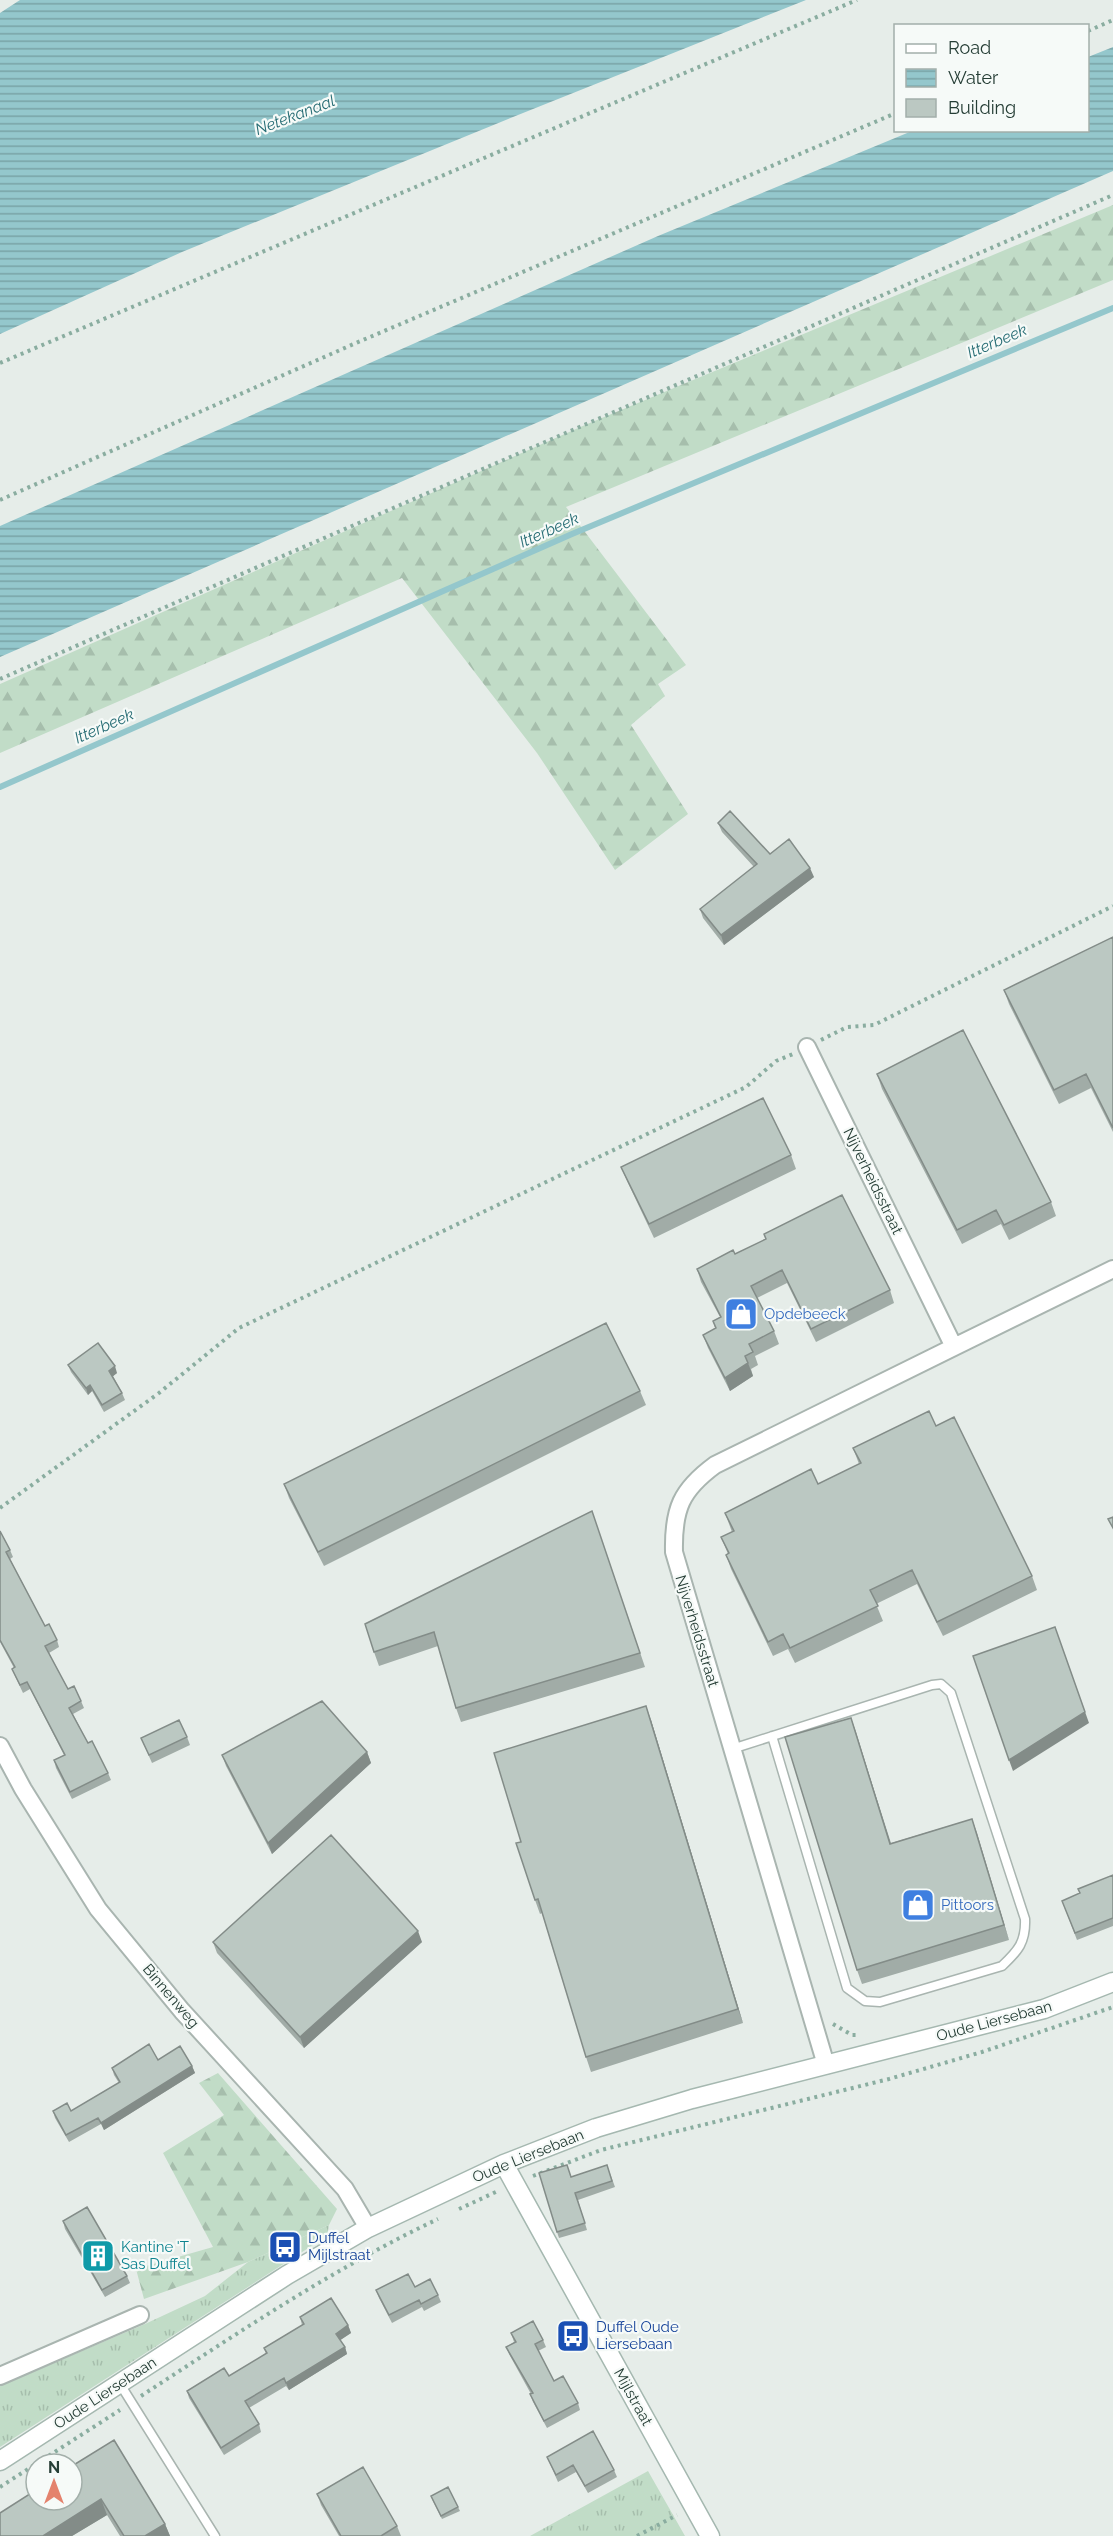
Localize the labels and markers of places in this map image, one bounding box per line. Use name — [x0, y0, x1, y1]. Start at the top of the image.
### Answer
shop icon: Opdebeeck — [723, 1296, 759, 1332]
place label: Opdebeeck — [764, 1305, 846, 1323]
shop icon: Pittoors — [900, 1887, 936, 1923]
place label: Pittoors — [941, 1896, 994, 1914]
bus stop icon: Duffel Mijlstraat — [267, 2229, 303, 2265]
place label: Duffel Mijlstraat — [308, 2229, 371, 2264]
building icon: Kantine 'T Sas Duffel — [80, 2238, 116, 2274]
place label: Kantine 'T Sas Duffel — [121, 2238, 191, 2273]
bus stop icon: Duffel Oude Liersebaan — [555, 2318, 591, 2354]
place label: Duffel Oude Liersebaan — [596, 2318, 679, 2353]

